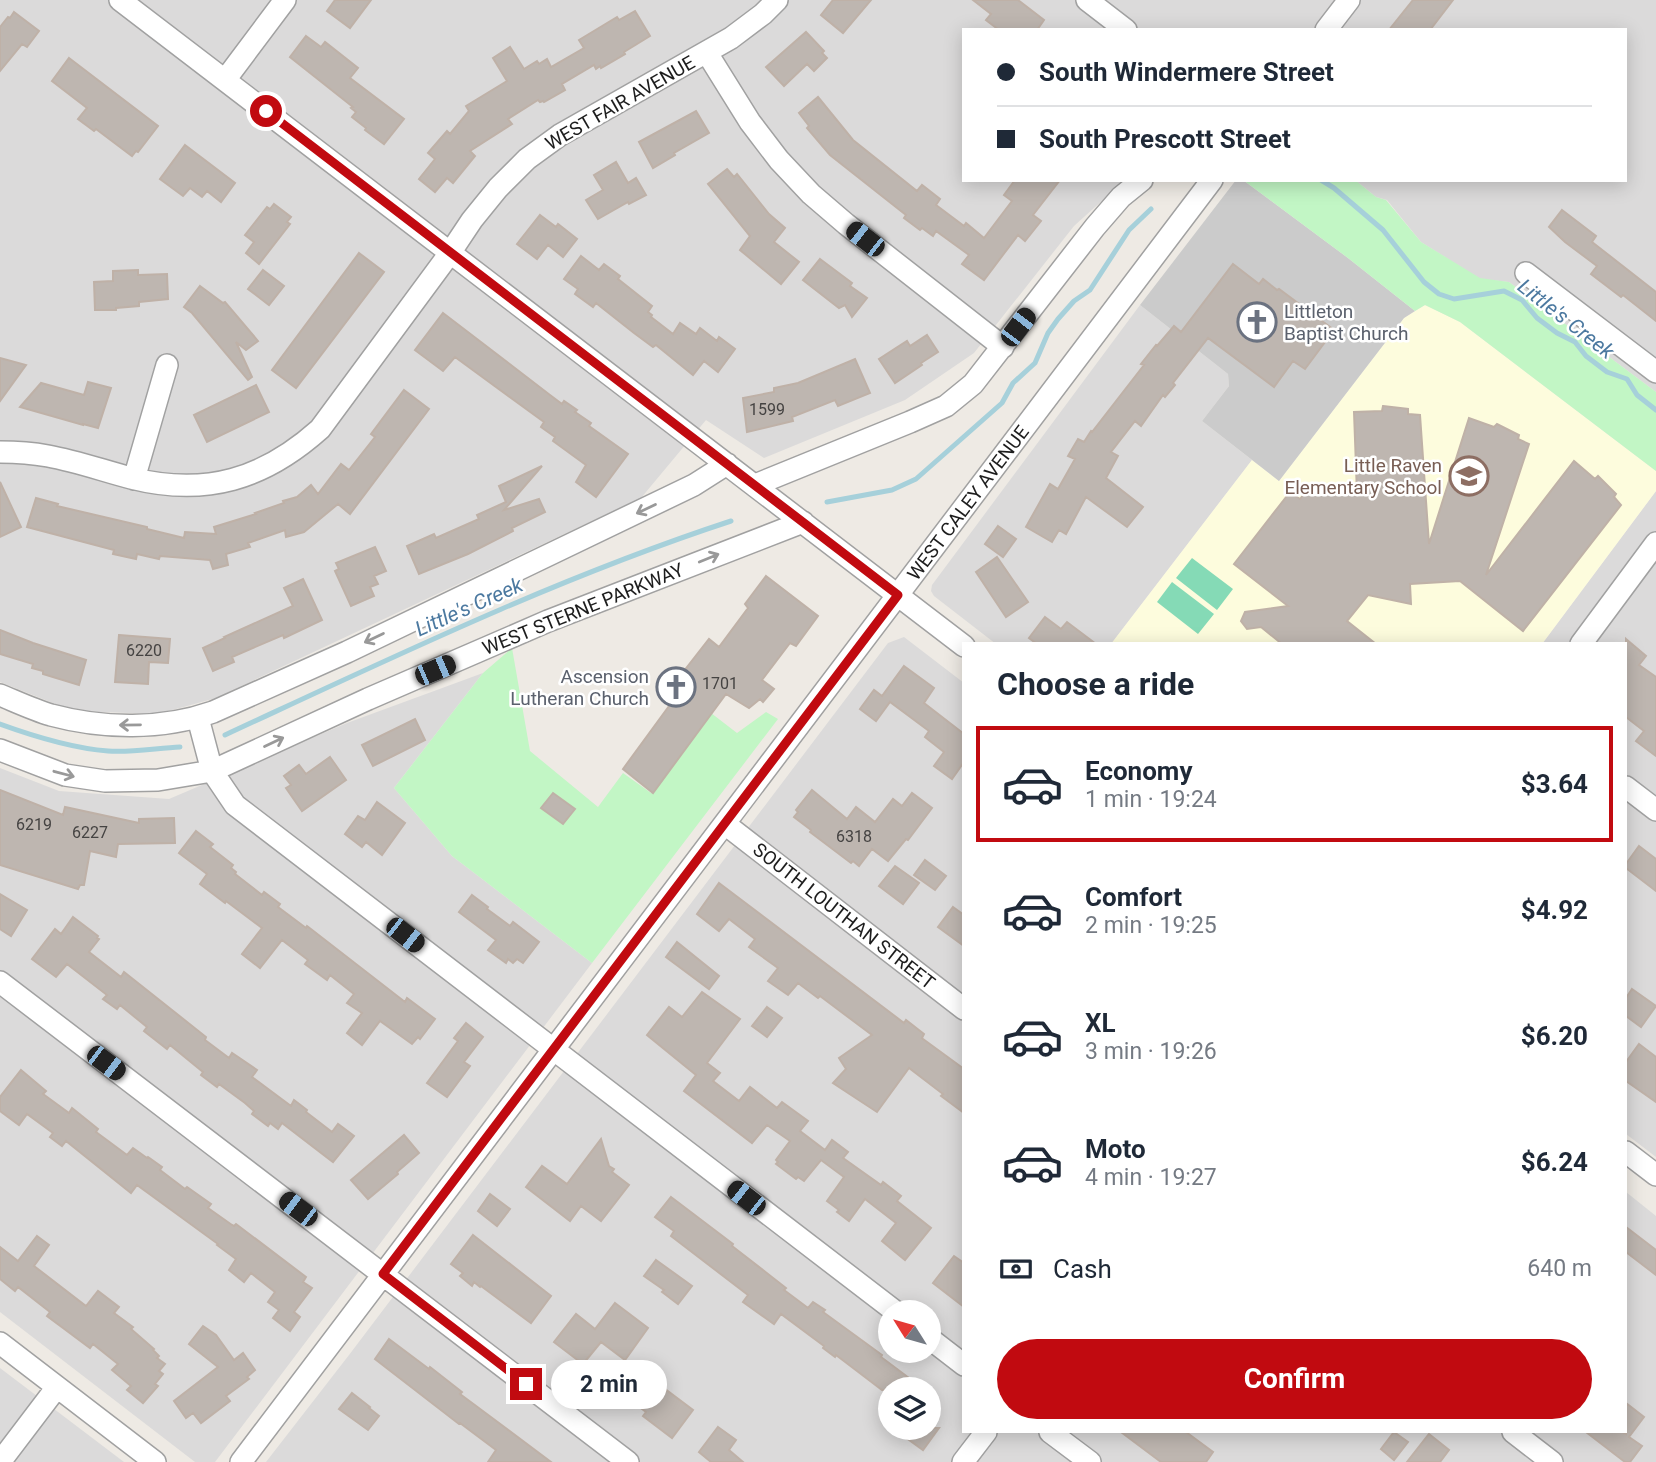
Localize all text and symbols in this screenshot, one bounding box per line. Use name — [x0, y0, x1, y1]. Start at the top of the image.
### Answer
street label: WEST FAIR AVENUE — [541, 51, 699, 155]
text: South Windermere Street — [1039, 57, 1334, 87]
route start — [250, 95, 282, 127]
text: South Prescott Street — [1039, 124, 1291, 154]
car — [842, 218, 889, 260]
water label: Little's Creek — [1513, 274, 1619, 364]
place label: Littleton Baptist Church — [1284, 300, 1408, 345]
church icon: Littleton Baptist Church — [1236, 301, 1278, 343]
car — [997, 304, 1040, 350]
house number: 1599 — [749, 400, 785, 419]
street label: WEST CALEY AVENUE — [902, 421, 1034, 585]
place label: Little Raven Elementary School — [1284, 454, 1442, 499]
school or university icon: Little Raven Elementary School — [1448, 455, 1490, 497]
one-way arrow — [636, 502, 657, 516]
one-way arrow — [697, 550, 719, 563]
street label: WEST STERNE PARKWAY — [479, 558, 687, 660]
water label: Little's Creek — [412, 572, 527, 641]
one-way arrow — [364, 632, 385, 646]
house number: 6220 — [126, 641, 162, 660]
car — [412, 652, 459, 688]
place label: Ascension Lutheran Church — [510, 665, 649, 710]
text: Choose a ride — [997, 665, 1194, 703]
church icon: Ascension Lutheran Church — [655, 666, 697, 708]
house number: 1701 — [702, 674, 738, 693]
one-way arrow — [119, 718, 142, 731]
one-way arrow — [263, 735, 284, 748]
icon: car — [1001, 753, 1064, 816]
text: Economy — [1085, 756, 1192, 786]
one-way arrow — [53, 768, 75, 781]
text: $3.64 — [1521, 769, 1588, 799]
text: 1 min · 19:24 — [1085, 786, 1217, 813]
house number: 6219 — [16, 815, 52, 834]
house number: 6227 — [72, 823, 108, 842]
house number: 6318 — [836, 827, 872, 846]
street label: SOUTH LOUTHAN STREET — [748, 838, 940, 994]
icon: car — [1001, 879, 1064, 942]
text: Comfort — [1085, 882, 1182, 912]
text: $4.92 — [1521, 895, 1588, 925]
text: 2 min · 19:25 — [1085, 912, 1217, 939]
car — [382, 914, 429, 956]
icon: car — [1001, 1005, 1064, 1068]
text: XL — [1085, 1008, 1116, 1038]
text: $6.20 — [1521, 1021, 1588, 1051]
text: 3 min · 19:26 — [1085, 1038, 1217, 1065]
car — [83, 1042, 130, 1084]
icon: car — [1001, 1131, 1064, 1194]
text: Moto — [1085, 1134, 1146, 1164]
text: $6.24 — [1521, 1147, 1588, 1177]
text: 4 min · 19:27 — [1085, 1164, 1217, 1191]
car — [723, 1177, 770, 1219]
car — [275, 1188, 322, 1230]
icon: cash — [997, 1250, 1035, 1288]
text: Cash — [1053, 1254, 1112, 1284]
text: 640 m — [1527, 1255, 1592, 1282]
north arrow — [878, 1300, 942, 1363]
map controls — [878, 1300, 941, 1440]
button: Confirm — [997, 1339, 1592, 1419]
callout: 2 min — [550, 1360, 666, 1408]
route end — [510, 1368, 542, 1400]
text: 2 min — [580, 1371, 638, 1398]
button: layers — [878, 1377, 941, 1440]

